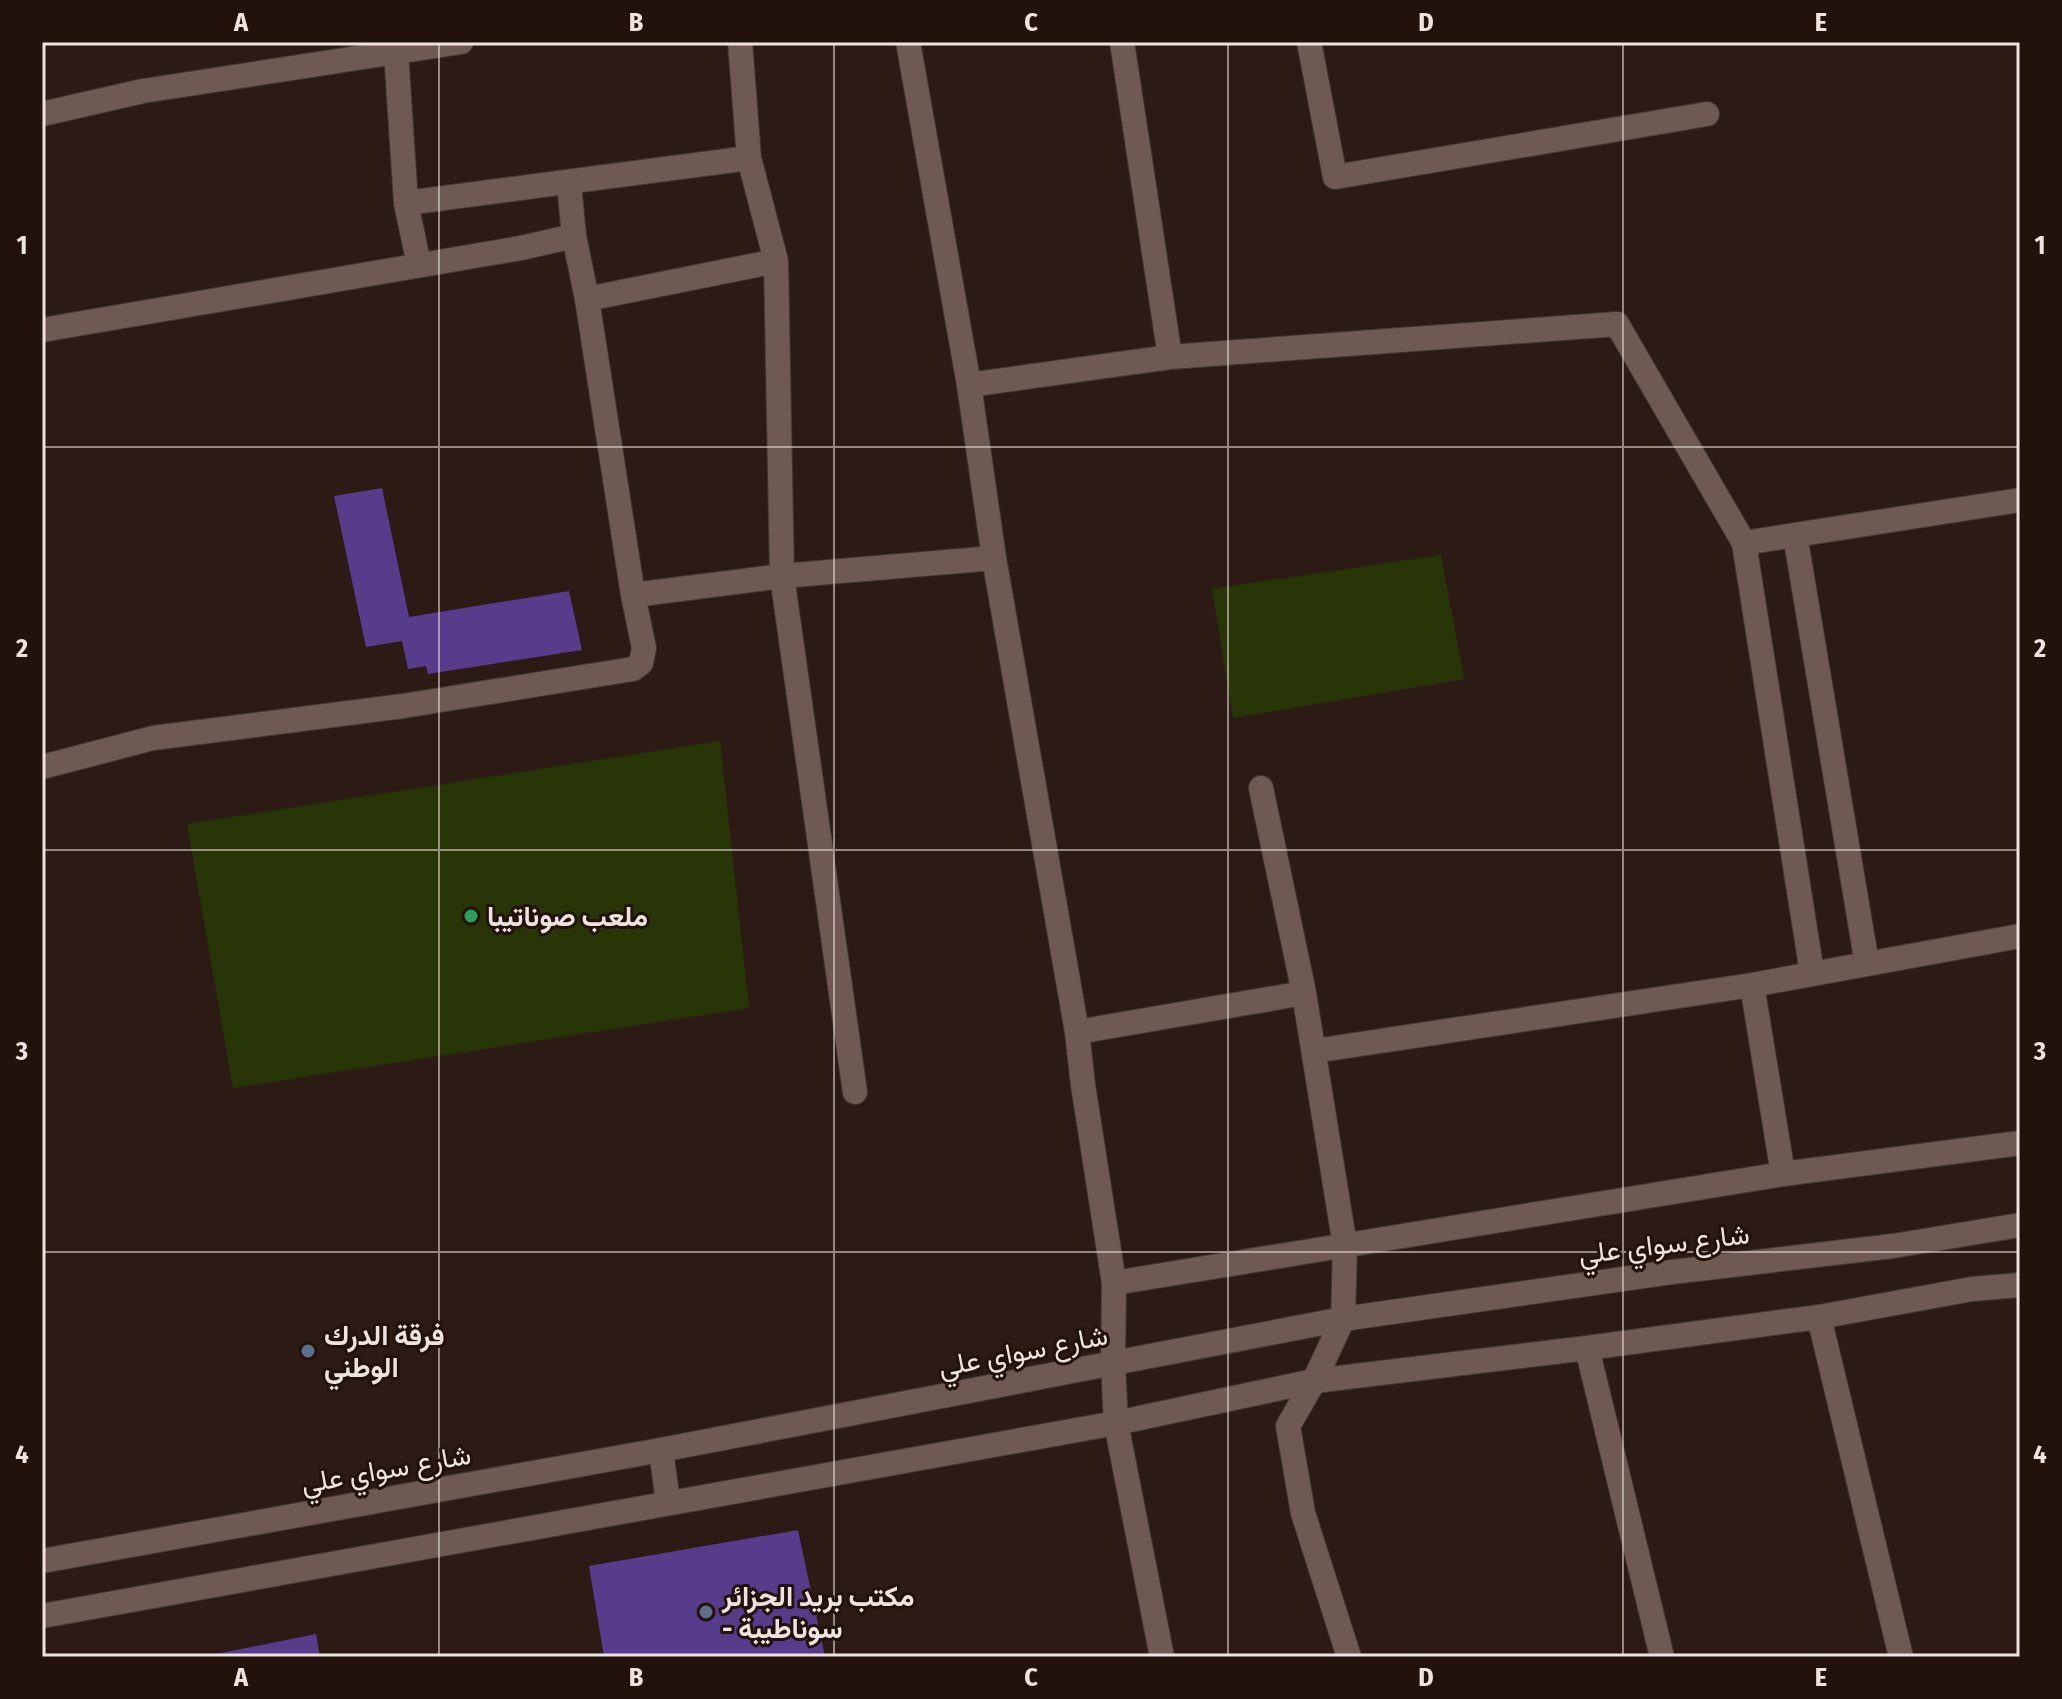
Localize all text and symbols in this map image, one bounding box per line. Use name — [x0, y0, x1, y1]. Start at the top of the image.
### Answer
text: A — [233, 7, 249, 38]
text: B — [629, 7, 644, 38]
text: C — [1024, 7, 1038, 38]
text: D — [1418, 7, 1434, 38]
text: E — [1815, 7, 1827, 38]
text: 1 — [17, 230, 28, 261]
text: 1 — [2035, 230, 2046, 261]
text: 2 — [15, 633, 28, 664]
text: 2 — [2033, 633, 2046, 664]
place label: ملعب صوناتيبا — [487, 900, 648, 934]
marker: ملعب صوناتيبا — [462, 907, 480, 925]
text: 3 — [15, 1036, 28, 1067]
text: 3 — [2033, 1036, 2046, 1067]
street label: شارع سواي علي — [1577, 1217, 1752, 1277]
street label: شارع سواي علي — [935, 1318, 1112, 1389]
place label: فرقة الدرك الوطني — [324, 1319, 444, 1391]
marker: فرقة الدرك الوطني — [299, 1342, 317, 1360]
street label: شارع سواي علي — [298, 1438, 475, 1506]
text: 4 — [15, 1439, 29, 1470]
text: 4 — [2033, 1439, 2047, 1470]
place label: مكتب بريد الجزائر - سوناطيبة — [721, 1580, 914, 1646]
marker: مكتب بريد الجزائر - سوناطيبة — [697, 1603, 715, 1621]
text: A — [233, 1662, 249, 1693]
text: B — [629, 1662, 644, 1693]
text: C — [1024, 1662, 1038, 1693]
text: D — [1418, 1662, 1434, 1693]
text: E — [1815, 1662, 1827, 1693]

